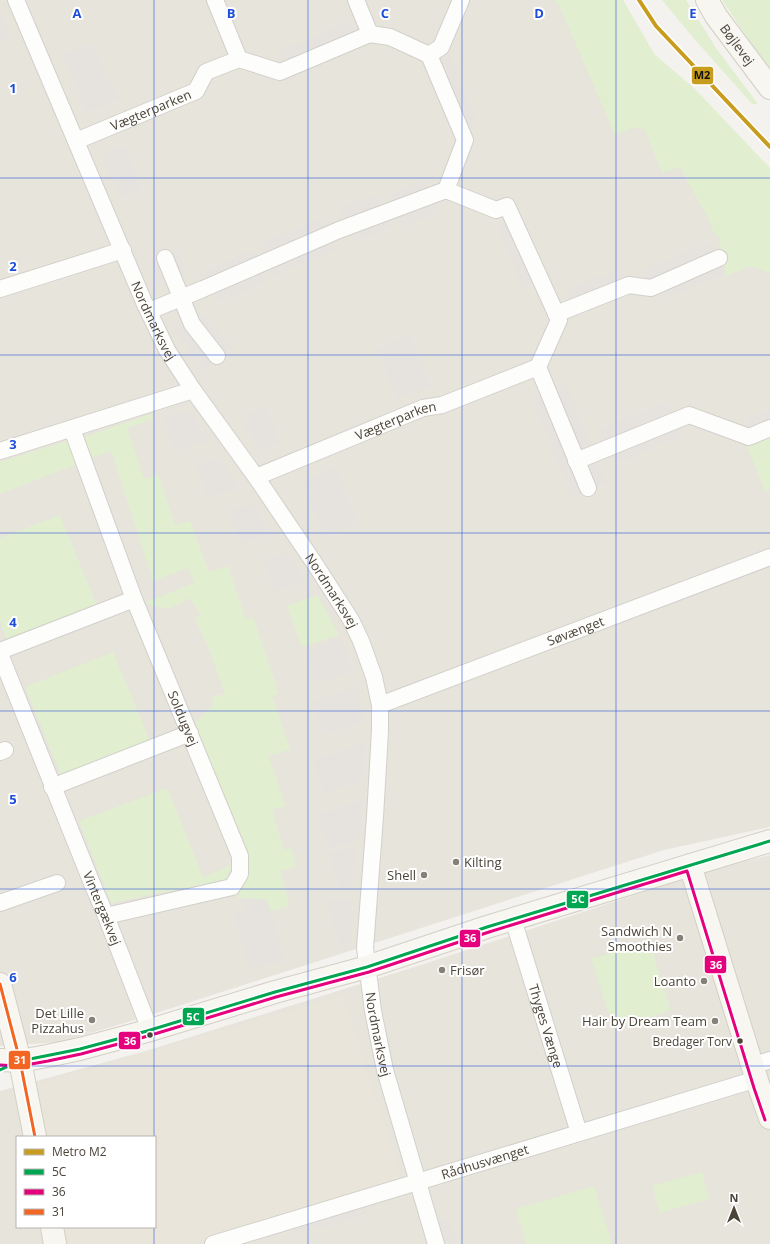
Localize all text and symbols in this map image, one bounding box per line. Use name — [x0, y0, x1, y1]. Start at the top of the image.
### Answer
text: A — [73, 4, 82, 22]
text: B — [227, 4, 236, 22]
text: C — [381, 4, 389, 22]
text: D — [534, 4, 544, 22]
text: E — [689, 4, 697, 22]
street label: Bøjlevej — [716, 20, 759, 69]
line badge: M2 — [691, 66, 714, 85]
text: M2 — [694, 67, 710, 82]
text: 1 — [9, 79, 17, 97]
street label: Vægterparken — [108, 85, 194, 135]
text: 2 — [9, 257, 17, 275]
street label: Nordmarksvej — [127, 278, 180, 364]
street label: Vægterparken — [352, 397, 438, 444]
text: 3 — [9, 435, 17, 453]
street label: Nordmarksvej — [301, 550, 362, 631]
street label: Søvænget — [544, 612, 607, 650]
text: 4 — [9, 613, 17, 631]
street label: Soldugvej — [164, 688, 203, 749]
text: 5 — [9, 790, 17, 808]
place label: Kilting — [464, 853, 501, 871]
marker: Kilting — [451, 857, 461, 867]
place label: Shell — [387, 866, 416, 884]
street label: Vintergækvej — [79, 869, 125, 948]
marker: Shell — [419, 870, 429, 880]
line badge: 5C — [566, 890, 589, 909]
text: 5C — [571, 891, 585, 906]
place label: Sandwich N Smoothies — [601, 922, 672, 955]
line badge: 36 — [459, 929, 481, 948]
text: 36 — [464, 930, 476, 945]
marker: Sandwich N Smoothies — [675, 933, 685, 943]
line badge: 36 — [704, 955, 727, 974]
text: 36 — [710, 957, 722, 972]
place label: Frisør — [450, 961, 485, 979]
marker: Frisør — [437, 965, 447, 975]
text: 6 — [9, 968, 17, 986]
place label: Loanto — [654, 972, 696, 990]
marker: Loanto — [699, 976, 709, 986]
street label: Thyges Vænge — [525, 982, 567, 1070]
street label: Nordmarksvej — [362, 991, 395, 1079]
place label: Det Lille Pizzahus — [31, 1004, 84, 1037]
line badge: 5C — [182, 1007, 205, 1026]
text: 5C — [186, 1009, 200, 1024]
place label: Hair by Dream Team — [582, 1012, 707, 1030]
marker: Det Lille Pizzahus — [87, 1015, 97, 1025]
marker: Hair by Dream Team — [710, 1016, 720, 1026]
unlabelled marker — [145, 1030, 155, 1040]
line badge: 36 — [118, 1031, 141, 1050]
text: 36 — [124, 1033, 136, 1048]
place label: Bredager Torv — [653, 1033, 732, 1050]
marker: Bredager Torv — [735, 1036, 745, 1046]
line badge: 31 — [8, 1050, 31, 1070]
text: 31 — [14, 1052, 26, 1067]
legend — [16, 1136, 156, 1228]
street label: Rådhusvænget — [439, 1140, 531, 1183]
text: Metro M2 — [52, 1143, 107, 1160]
text: 5C — [52, 1163, 67, 1180]
text: 36 — [52, 1183, 66, 1200]
north arrow — [714, 1188, 754, 1228]
text: N — [730, 1190, 738, 1205]
text: 31 — [52, 1203, 66, 1220]

